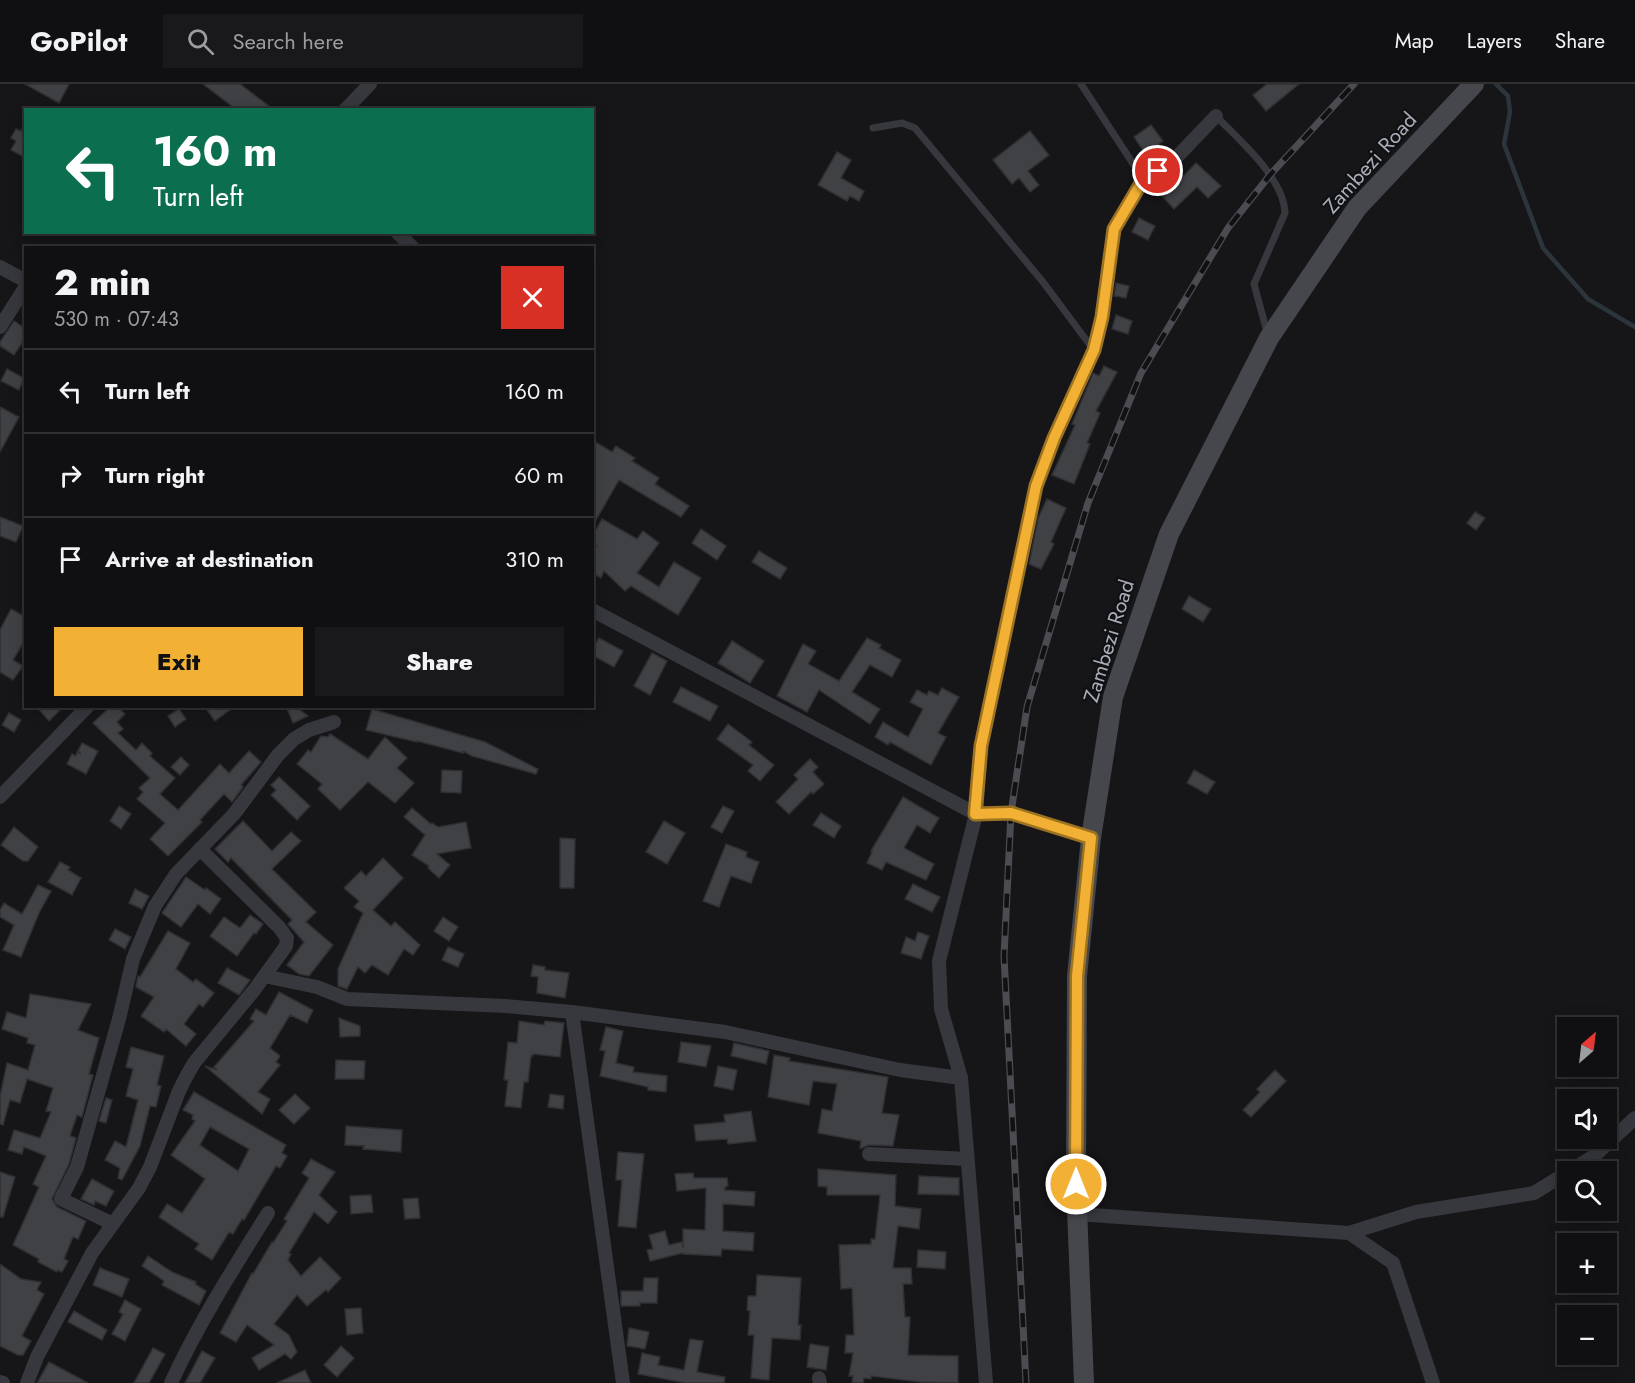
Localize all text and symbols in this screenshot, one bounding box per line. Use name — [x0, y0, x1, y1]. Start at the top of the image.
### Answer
search box — [163, 14, 583, 68]
text: GoPilot — [30, 21, 127, 62]
icon: search — [184, 25, 217, 58]
text: Search here — [232, 25, 344, 57]
text: Map — [1395, 26, 1434, 56]
text: Layers — [1467, 26, 1522, 56]
text: Share — [1555, 26, 1605, 56]
street label: Zambezi Road — [1316, 106, 1424, 220]
text: 160 m — [153, 121, 277, 182]
icon: left — [54, 132, 132, 210]
pin — [1132, 145, 1183, 196]
icon: arrive — [1141, 154, 1174, 187]
text: Turn left — [153, 177, 243, 216]
text: 2 min — [54, 256, 151, 308]
button: close — [501, 266, 564, 329]
text: 530 m · 07:43 — [54, 305, 179, 334]
icon: left — [54, 375, 87, 408]
text: Turn left — [105, 375, 190, 407]
text: 160 m — [504, 375, 564, 407]
icon: right — [54, 459, 87, 492]
text: Turn right — [105, 459, 205, 491]
text: 60 m — [514, 459, 564, 491]
icon: arrive — [54, 543, 87, 576]
text: Arrive at destination — [105, 543, 314, 575]
text: 310 m — [505, 543, 564, 575]
street label: Zambezi Road — [1076, 576, 1142, 706]
button: Exit — [54, 627, 303, 696]
button: Share — [315, 627, 564, 696]
north arrow — [1557, 1017, 1617, 1077]
map controls — [1557, 1017, 1617, 1365]
button: sound — [1557, 1089, 1617, 1149]
position arrow — [1044, 1152, 1108, 1216]
button: search — [1557, 1161, 1617, 1221]
button: + — [1557, 1233, 1617, 1293]
button: − — [1557, 1305, 1617, 1365]

